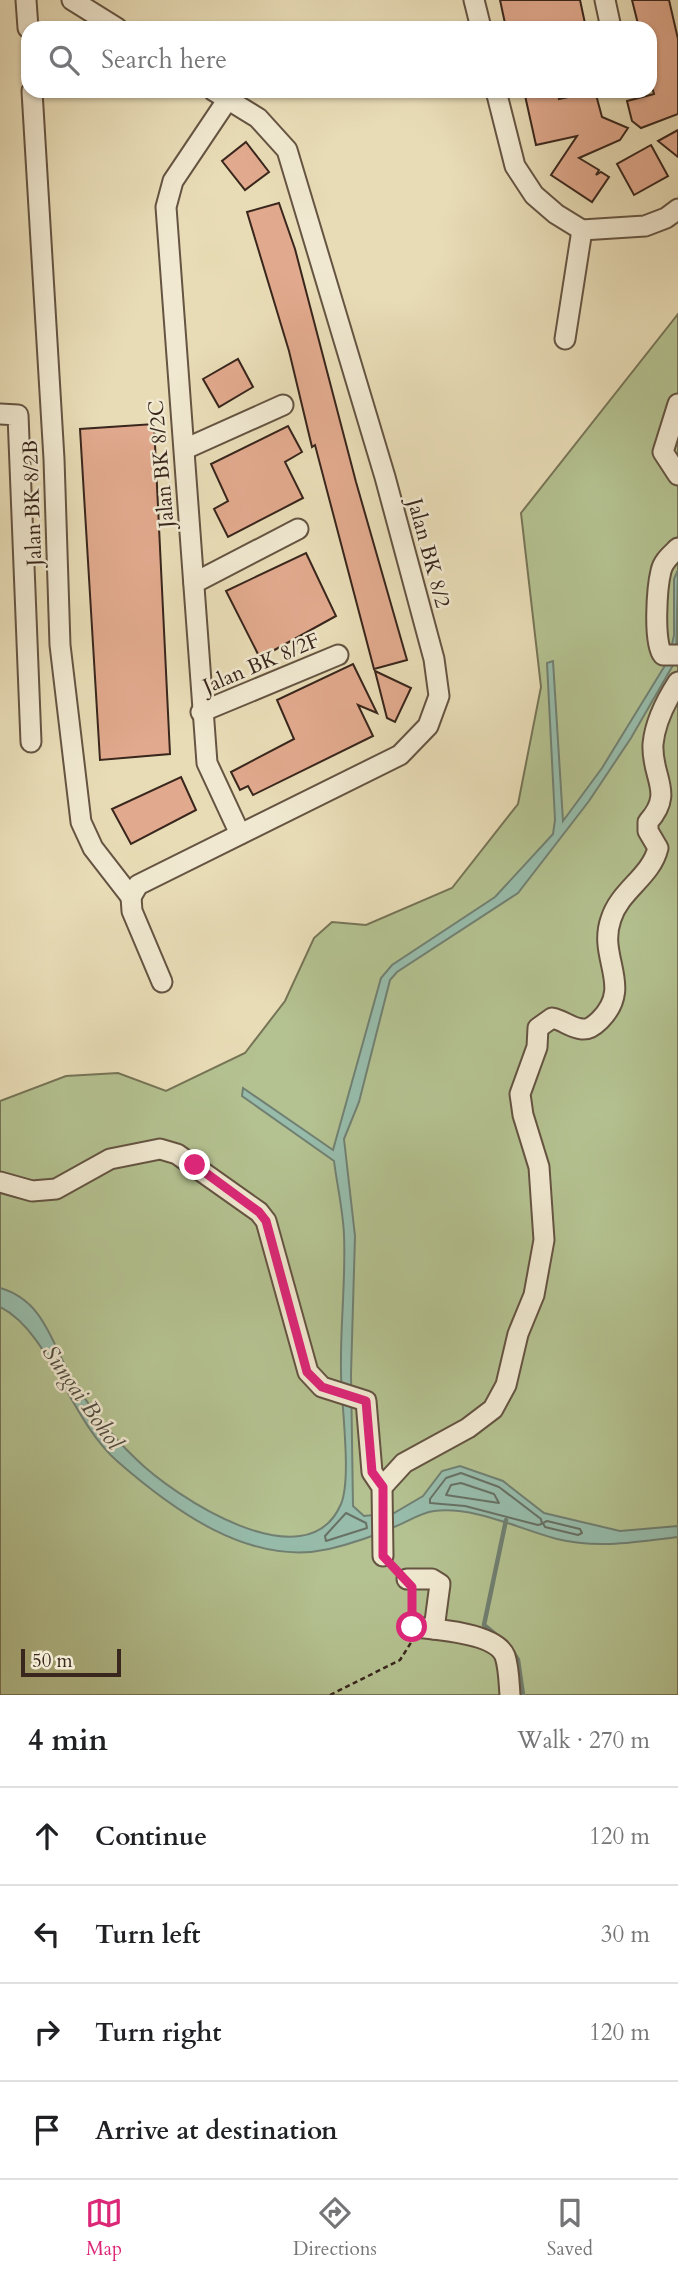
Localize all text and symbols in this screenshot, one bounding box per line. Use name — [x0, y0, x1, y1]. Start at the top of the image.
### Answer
search box — [21, 21, 657, 98]
icon: search — [45, 41, 83, 79]
text: Search here — [101, 42, 227, 77]
street label: Jalan BK 8/2C — [141, 399, 182, 532]
street label: Jalan BK 8/2B — [16, 439, 49, 570]
street label: Jalan BK 8/2 — [399, 492, 457, 611]
street label: Jalan BK 8/2F — [196, 626, 324, 702]
route end — [179, 1149, 210, 1180]
water label: Sungai Bohol — [35, 1339, 131, 1457]
route start — [396, 1611, 427, 1642]
scale bar — [21, 1646, 121, 1678]
text: 50 m — [32, 1648, 73, 1674]
text: 4 min — [28, 1720, 108, 1761]
text: Walk · 270 m — [517, 1725, 650, 1756]
icon: ahead — [28, 1817, 66, 1855]
text: Continue — [95, 1819, 207, 1854]
text: 120 m — [589, 1821, 650, 1852]
icon: left — [28, 1915, 66, 1953]
text: Turn left — [95, 1917, 200, 1952]
text: 30 m — [601, 1919, 650, 1950]
icon: right — [28, 2013, 66, 2051]
text: Turn right — [95, 2015, 222, 2050]
text: 120 m — [589, 2017, 650, 2048]
icon: arrive — [28, 2111, 66, 2149]
text: Arrive at destination — [95, 2113, 338, 2148]
tab: Map — [85, 2194, 123, 2262]
tab: Directions — [293, 2194, 377, 2262]
tab: Saved — [547, 2194, 593, 2262]

